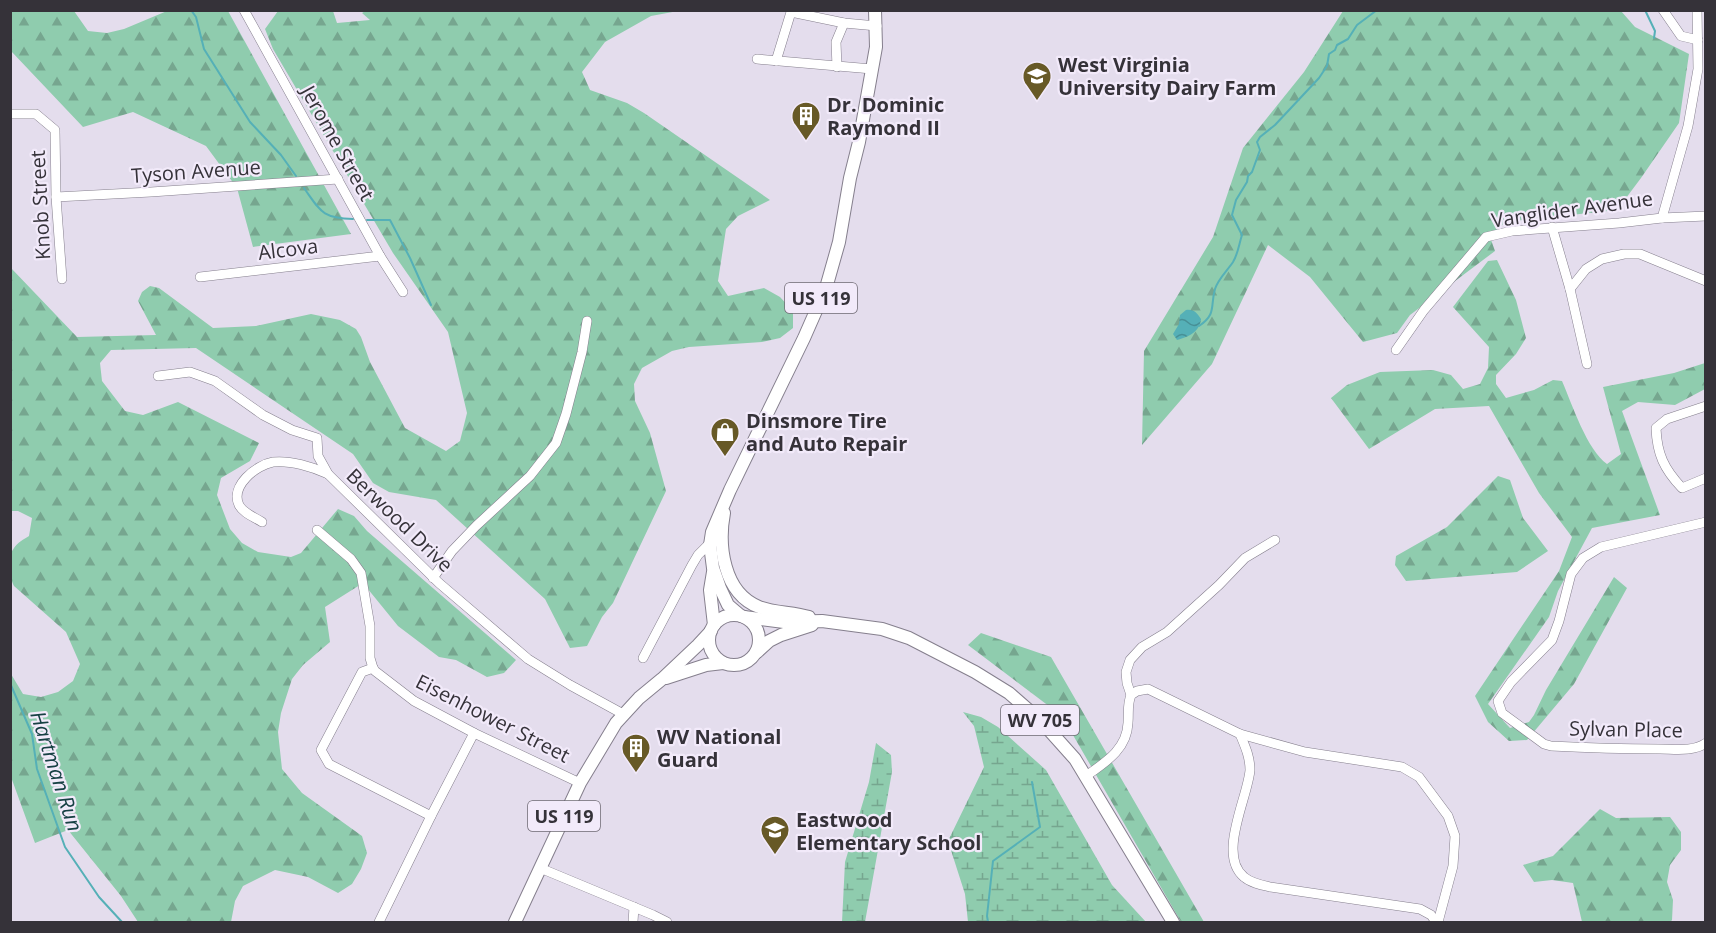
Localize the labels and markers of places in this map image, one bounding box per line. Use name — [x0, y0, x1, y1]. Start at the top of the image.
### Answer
place label: West Virginia University Dairy Farm — [1058, 51, 1276, 101]
school or university icon: West Virginia University Dairy Farm — [1021, 60, 1053, 102]
place label: Dr. Dominic Raymond II — [827, 91, 944, 141]
building icon: Dr. Dominic Raymond II — [790, 100, 822, 142]
place label: Dinsmore Tire and Auto Repair — [746, 407, 907, 457]
shop icon: Dinsmore Tire and Auto Repair — [709, 416, 741, 458]
place label: WV National Guard — [657, 723, 781, 773]
building icon: WV National Guard — [620, 732, 652, 774]
place label: Eastwood Elementary School — [796, 806, 981, 856]
school or university icon: Eastwood Elementary School — [759, 814, 791, 856]

